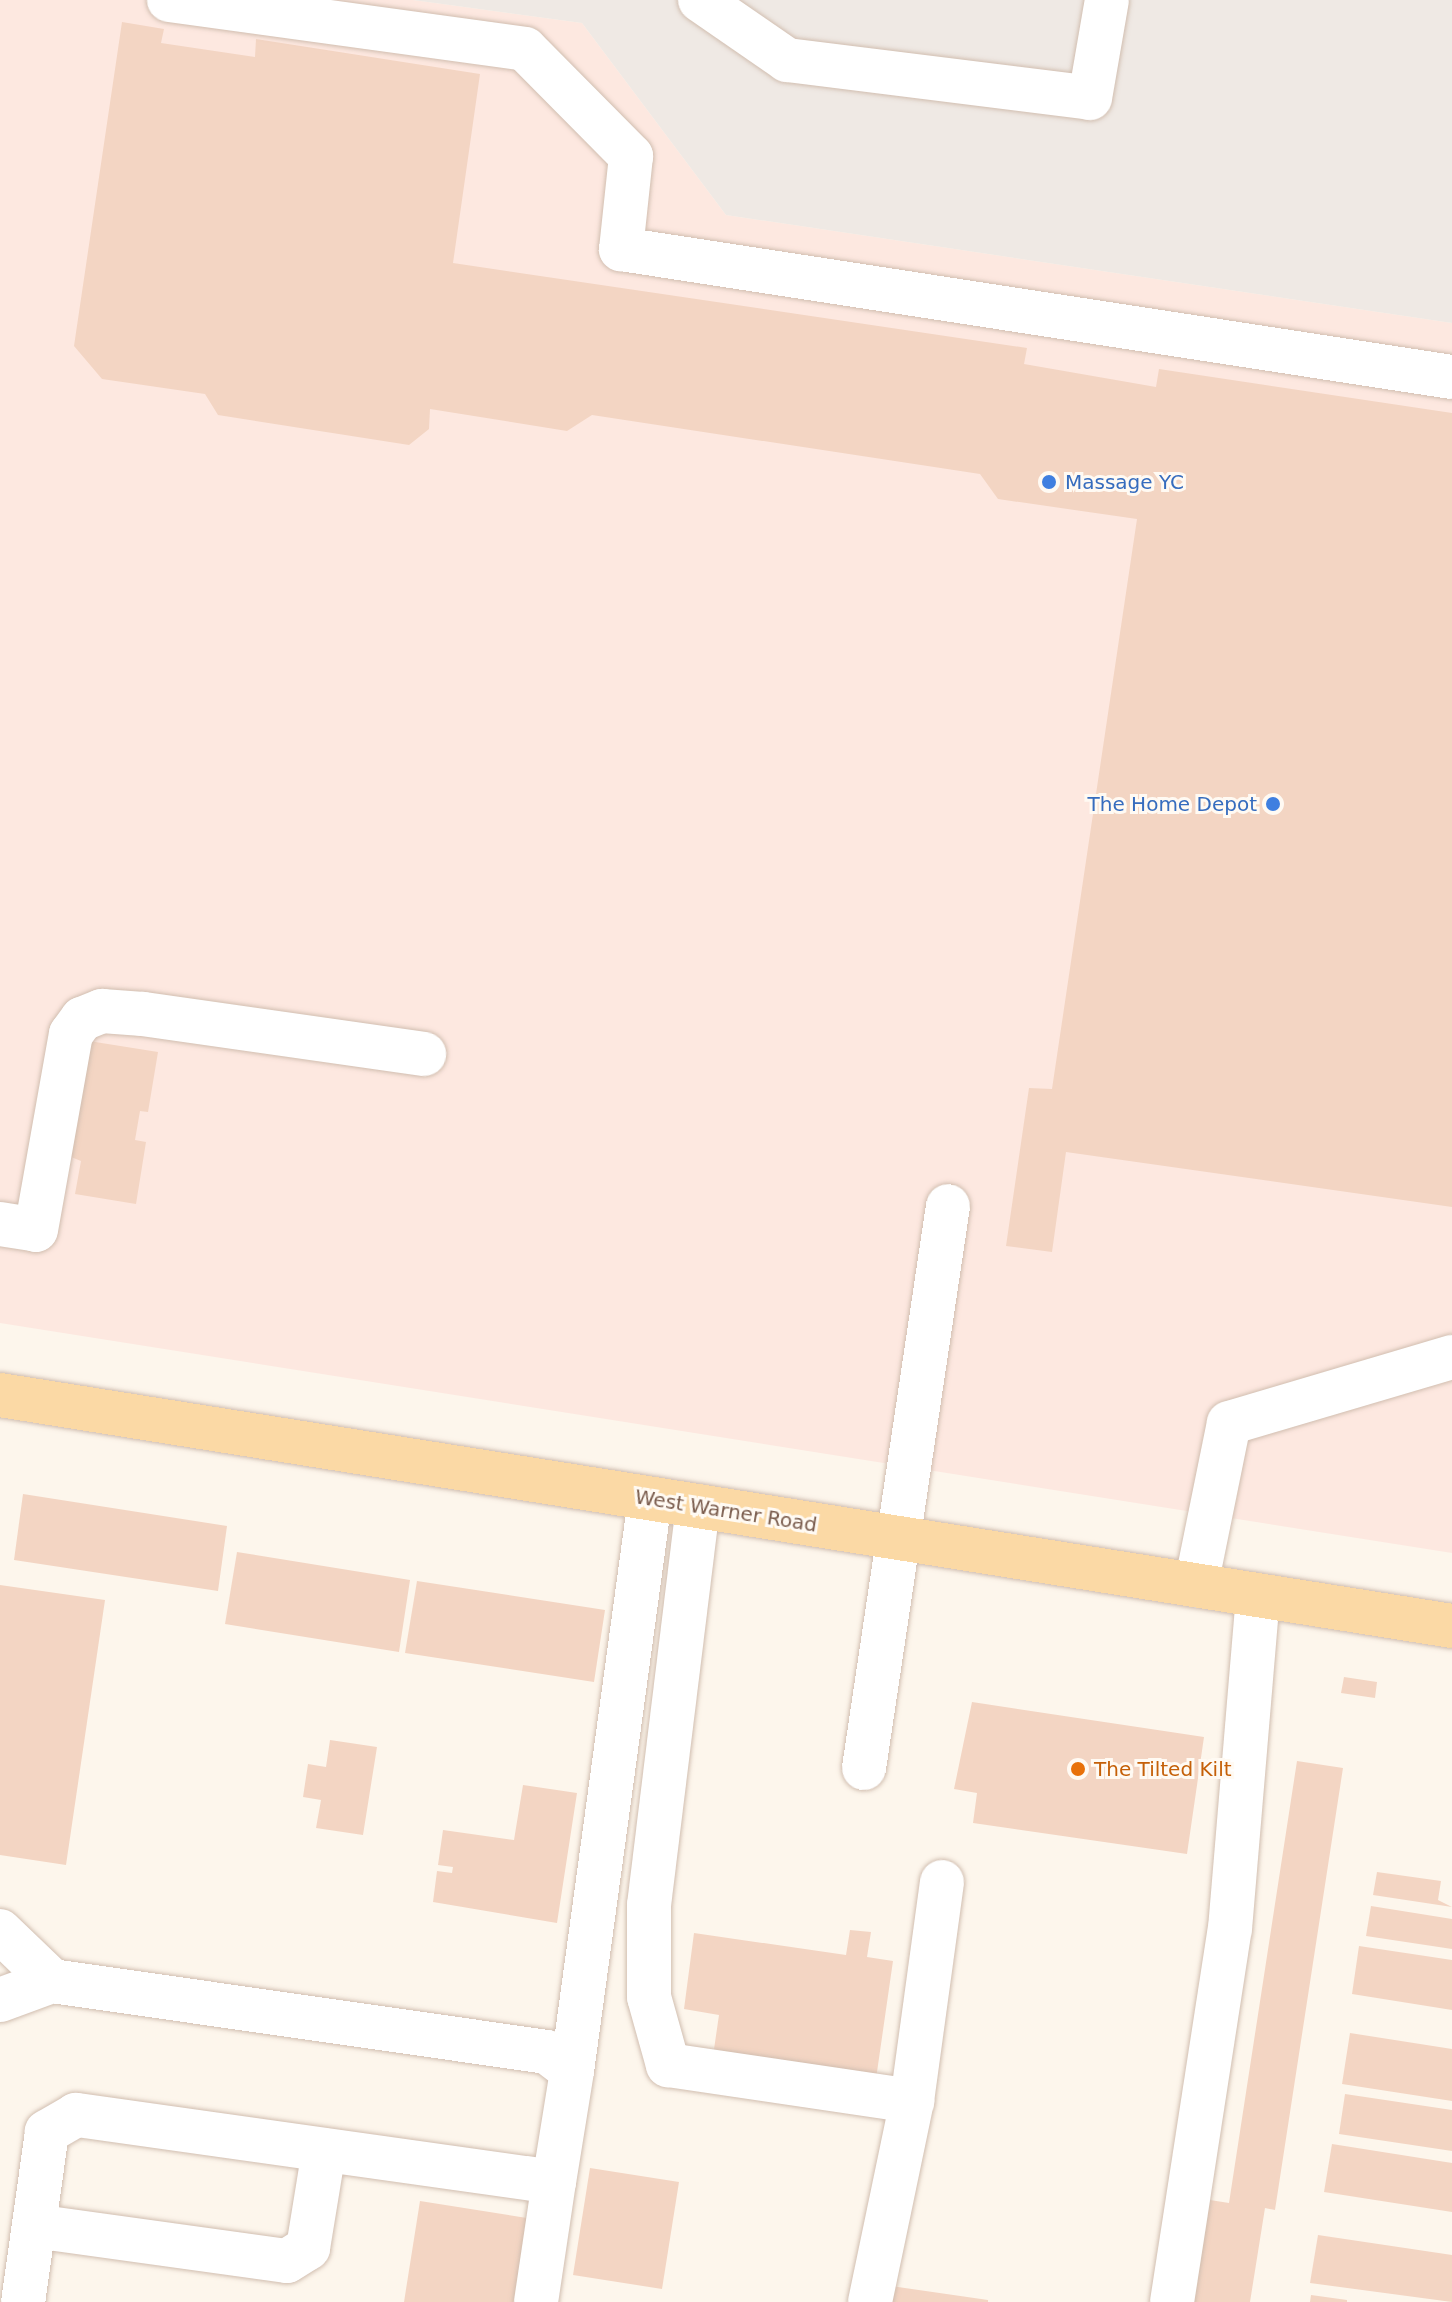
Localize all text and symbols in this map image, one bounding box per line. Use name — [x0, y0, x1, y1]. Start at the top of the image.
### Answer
place label: Massage YC — [1065, 470, 1184, 494]
marker: Massage YC — [1040, 473, 1058, 491]
place label: The Home Depot — [1088, 792, 1257, 816]
marker: The Home Depot — [1264, 795, 1282, 813]
street label: West Warner Road — [633, 1485, 819, 1537]
place label: The Tilted Kilt — [1094, 1757, 1232, 1781]
marker: The Tilted Kilt — [1069, 1760, 1087, 1778]

